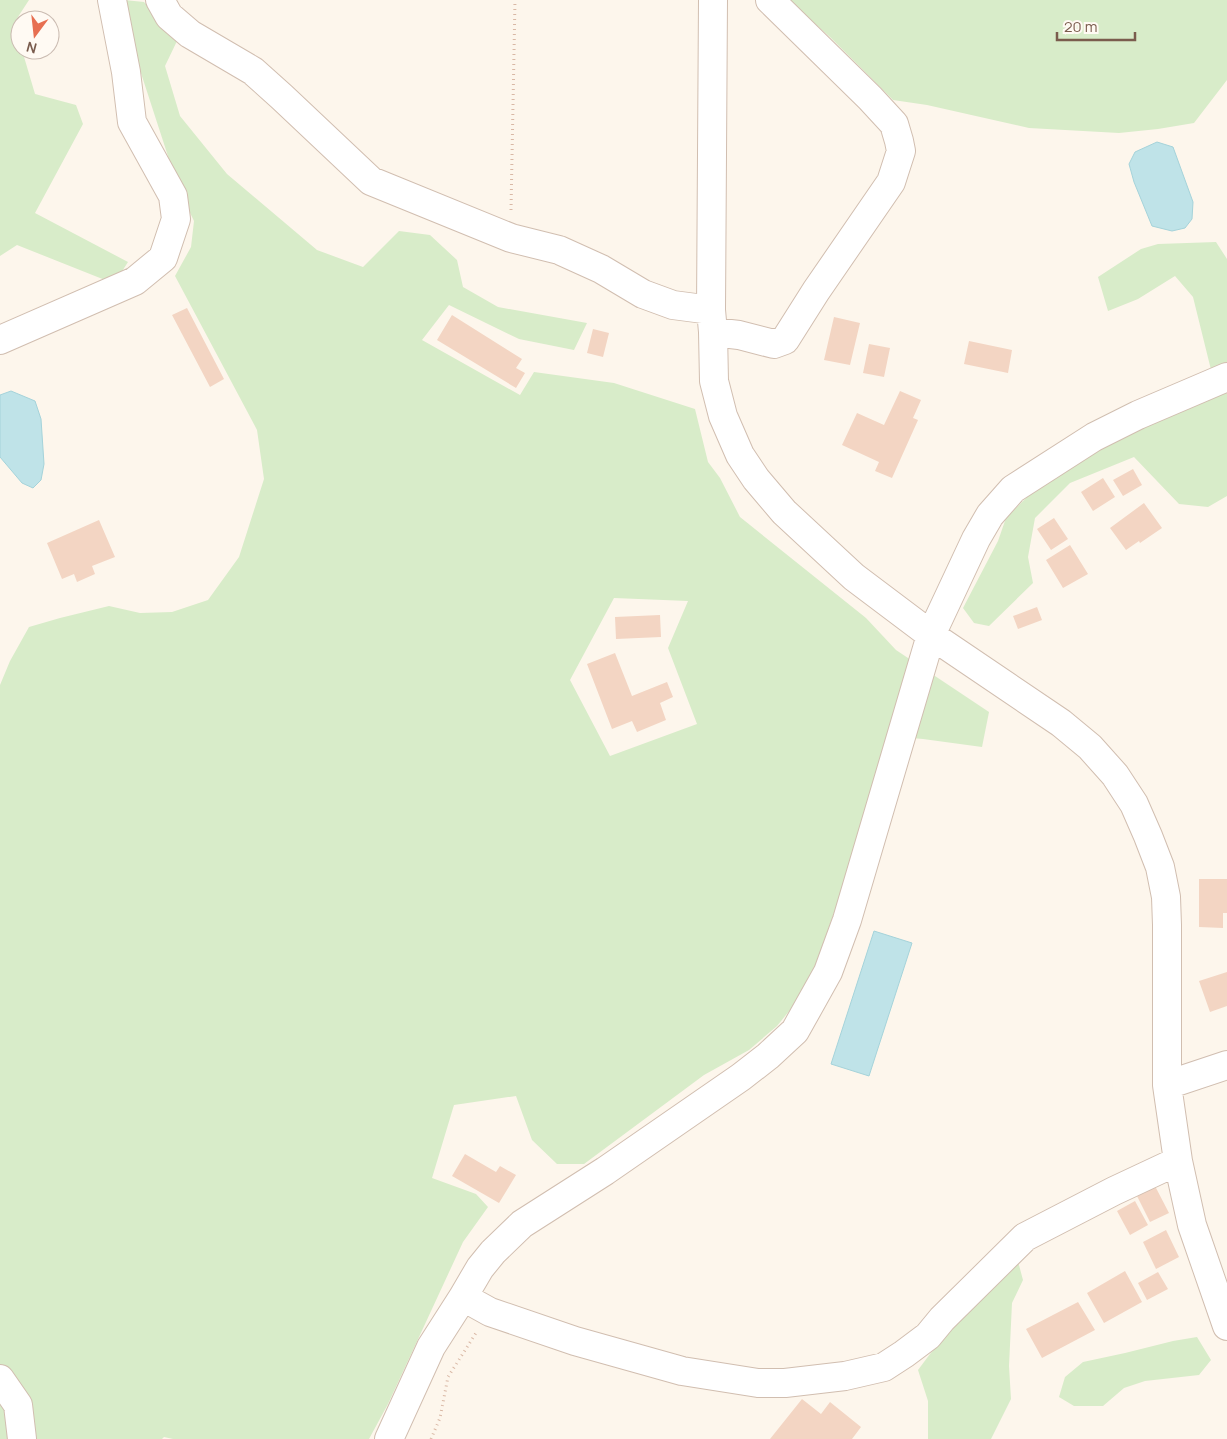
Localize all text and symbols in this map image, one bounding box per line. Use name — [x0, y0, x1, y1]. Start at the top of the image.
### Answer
north arrow — [10, 10, 60, 60]
scale bar — [1057, 10, 1134, 42]
text: 20 m — [1064, 16, 1097, 37]
text: N — [24, 38, 39, 59]

